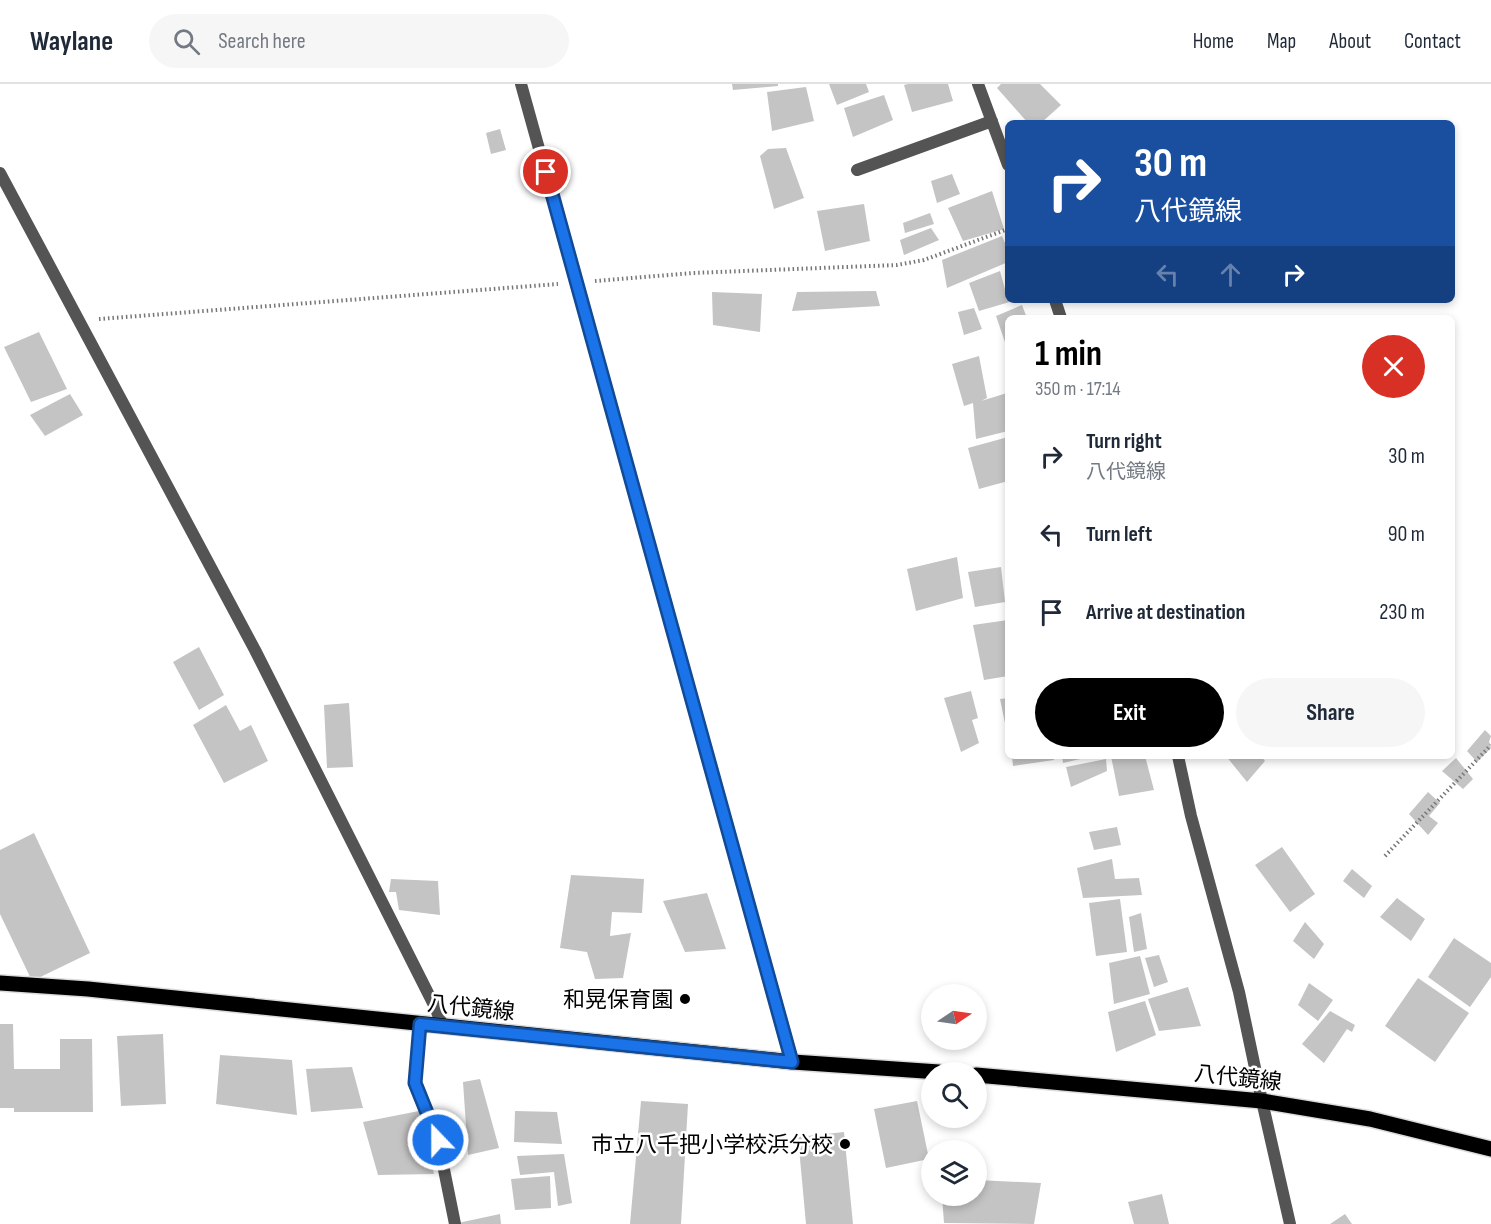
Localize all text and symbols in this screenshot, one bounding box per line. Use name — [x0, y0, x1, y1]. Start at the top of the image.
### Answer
search box — [149, 14, 569, 68]
text: Waylane — [30, 25, 113, 58]
icon: search — [170, 25, 203, 58]
text: Search here — [218, 28, 306, 55]
text: Home — [1193, 29, 1234, 54]
text: Map — [1267, 29, 1296, 54]
text: About — [1329, 29, 1371, 54]
text: Contact — [1404, 29, 1461, 54]
text: 30 m — [1134, 138, 1207, 189]
icon: right — [1035, 144, 1113, 222]
pin — [520, 146, 571, 197]
icon: arrive — [529, 155, 562, 188]
text: 八代鏡線 — [1134, 196, 1242, 228]
icon: left — [1151, 258, 1184, 291]
icon: ahead — [1214, 258, 1247, 291]
icon: right — [1277, 258, 1310, 291]
text: 1 min — [1035, 333, 1102, 376]
button: close — [1362, 335, 1425, 398]
text: 350 m · 17:14 — [1035, 377, 1121, 401]
text: Turn right — [1086, 428, 1162, 455]
icon: right — [1035, 440, 1068, 473]
text: 30 m — [1388, 443, 1425, 470]
text: 八代鏡線 — [1086, 460, 1166, 484]
icon: left — [1035, 518, 1068, 551]
text: Turn left — [1086, 521, 1152, 548]
text: 90 m — [1388, 521, 1425, 548]
icon: arrive — [1035, 596, 1068, 629]
text: Arrive at destination — [1086, 599, 1245, 626]
text: 230 m — [1379, 599, 1425, 626]
button: Exit — [1035, 678, 1224, 747]
button: Share — [1236, 678, 1425, 747]
north arrow — [921, 984, 987, 1050]
map controls — [921, 984, 987, 1206]
place label: 和晃保育園 — [563, 987, 673, 1014]
street label: 八代鏡線 — [426, 990, 516, 1027]
marker: 和晃保育園 — [678, 992, 692, 1006]
street label: 八代鏡線 — [1193, 1060, 1283, 1097]
button: search — [921, 1062, 987, 1128]
position arrow — [406, 1108, 470, 1172]
place label: 市立八千把小学校浜分校 — [591, 1132, 833, 1159]
marker: 市立八千把小学校浜分校 — [838, 1137, 852, 1151]
button: layers — [921, 1140, 987, 1206]

